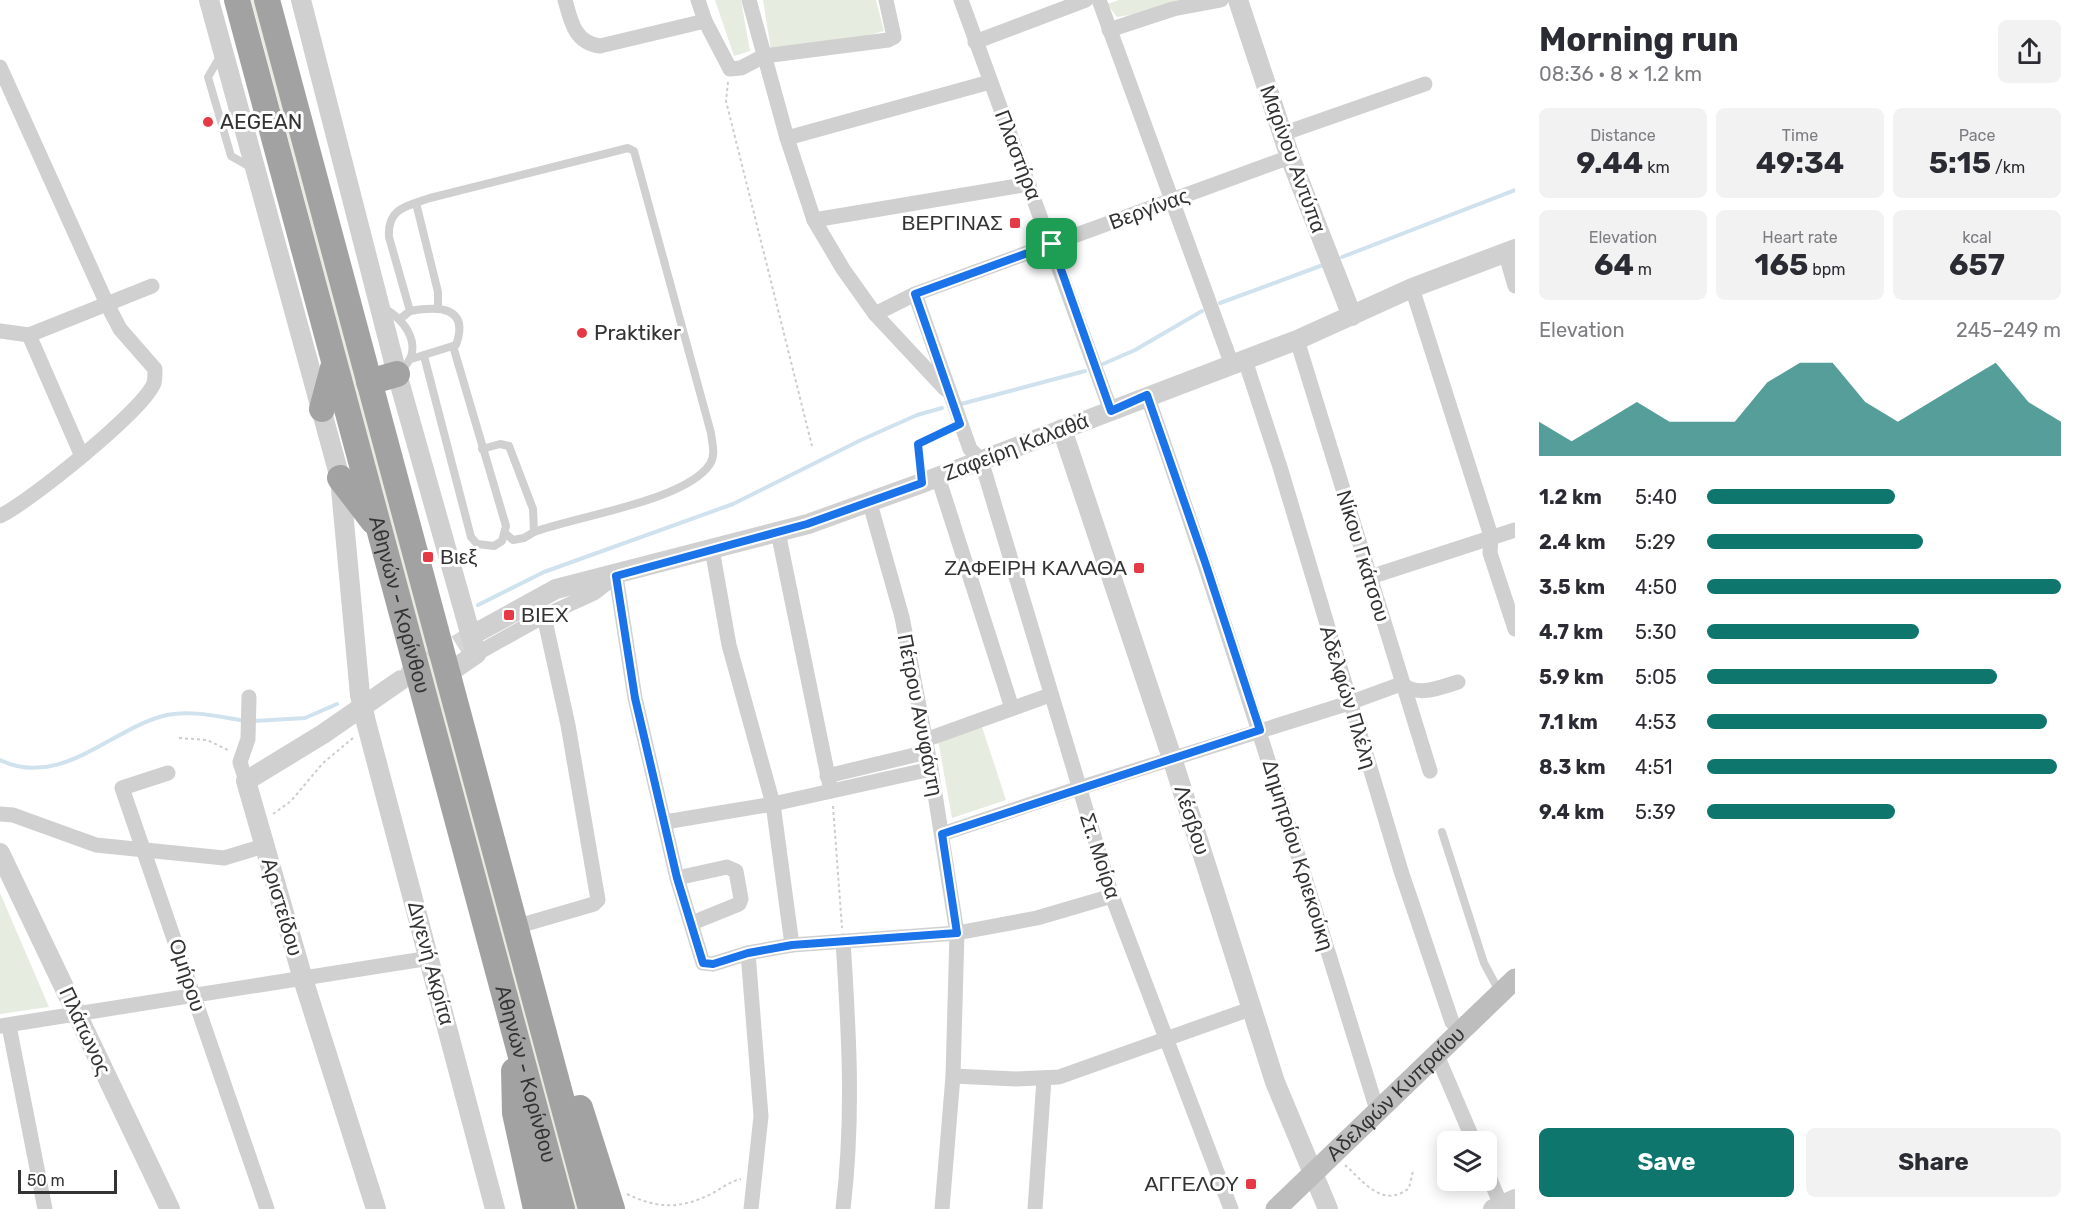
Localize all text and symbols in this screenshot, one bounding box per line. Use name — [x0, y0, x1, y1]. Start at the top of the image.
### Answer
text: Morning run — [1539, 20, 1739, 59]
button: share — [1998, 20, 2061, 83]
text: 08:36 · 8 × 1.2 km — [1539, 62, 1702, 86]
street label: Μαρίνου Αντύπα — [1255, 82, 1332, 236]
street label: Πλαστήρα — [990, 106, 1047, 203]
place label: AEGEAN — [220, 109, 302, 134]
marker: AEGEAN — [201, 115, 215, 129]
text: Distance — [1590, 126, 1656, 145]
text: Time — [1782, 126, 1818, 145]
text: Pace — [1959, 126, 1995, 145]
text: 9.44 — [1576, 145, 1643, 181]
text: 49:34 — [1756, 145, 1844, 181]
text: 5:15 — [1929, 145, 1991, 181]
text: km — [1643, 158, 1670, 177]
text: /km — [1991, 158, 2025, 177]
street label: Βεργίνας — [1105, 183, 1192, 235]
place label: ΒΕΡΓΙΝΑΣ — [901, 210, 1003, 235]
marker: ΒΕΡΓΙΝΑΣ — [1008, 216, 1022, 230]
pin — [1026, 218, 1077, 269]
icon: arrive — [1035, 227, 1068, 260]
text: Elevation — [1589, 228, 1657, 247]
text: Heart rate — [1762, 228, 1838, 247]
text: kcal — [1962, 228, 1992, 247]
text: 64 — [1594, 247, 1634, 283]
text: 165 — [1754, 247, 1808, 283]
text: 657 — [1949, 247, 2005, 283]
text: m — [1634, 260, 1652, 279]
text: bpm — [1808, 260, 1846, 279]
text: Elevation — [1539, 318, 1625, 342]
text: 245–249 m — [1956, 318, 2061, 342]
place label: Praktiker — [594, 320, 681, 345]
marker: Praktiker — [575, 326, 589, 340]
street label: Ζαφείρη Καλαθά — [940, 407, 1092, 486]
text: 1.2 km — [1539, 485, 1602, 509]
text: 5:40 — [1635, 485, 1677, 509]
street label: Νίκου Γκάτσου — [1332, 487, 1395, 625]
street label: Αθηνών - Κορίνθου — [364, 513, 436, 696]
text: 2.4 km — [1539, 530, 1605, 554]
text: 5:29 — [1635, 530, 1676, 554]
place label: Βιεξ — [440, 544, 477, 569]
marker: Βιεξ — [421, 550, 435, 564]
place label: ΖΑΦΕΙΡΗ ΚΑΛΑΘΑ — [944, 555, 1127, 580]
marker: ΖΑΦΕΙΡΗ ΚΑΛΑΘΑ — [1132, 561, 1146, 575]
text: 3.5 km — [1539, 575, 1605, 599]
text: 4:50 — [1635, 575, 1677, 599]
place label: ΒΙΕΧ — [521, 602, 569, 627]
marker: ΒΙΕΧ — [502, 608, 516, 622]
text: 4.7 km — [1539, 620, 1603, 644]
text: 5:30 — [1635, 620, 1677, 644]
street label: Αδελφών Πλέλη — [1315, 622, 1382, 771]
street label: Πέτρου Ανυφάντη — [892, 632, 948, 798]
text: 5.9 km — [1539, 665, 1604, 689]
text: 5:05 — [1635, 665, 1677, 689]
text: 7.1 km — [1539, 710, 1598, 734]
text: 4:53 — [1635, 710, 1676, 734]
text: 8.3 km — [1539, 755, 1606, 779]
text: 4:51 — [1635, 755, 1673, 779]
street label: Δημητρίου Κριεκούκη — [1258, 756, 1339, 953]
street label: Λέσβου — [1170, 782, 1215, 858]
text: 9.4 km — [1539, 800, 1604, 824]
text: 5:39 — [1635, 800, 1676, 824]
street label: Στ. Μοίρα — [1075, 810, 1126, 902]
street label: Αριστείδου — [257, 855, 308, 959]
street label: Διγενή Ακρίτα — [403, 898, 460, 1028]
street label: Ομήρου — [164, 935, 211, 1014]
street label: Αθηνών - Κορίνθου — [490, 982, 562, 1165]
street label: Πλάτωνος — [54, 983, 117, 1079]
street label: Αδελφών Κυπραίου — [1321, 1021, 1470, 1166]
button: Save — [1539, 1128, 1794, 1197]
button: Share — [1806, 1128, 2061, 1197]
map controls — [1437, 1131, 1497, 1191]
button: layers — [1437, 1131, 1497, 1191]
scale bar — [18, 1167, 117, 1194]
text: 50 m — [27, 1171, 65, 1190]
place label: ΑΓΓΕΛΟΥ — [1145, 1171, 1239, 1196]
marker: ΑΓΓΕΛΟΥ — [1244, 1177, 1258, 1191]

